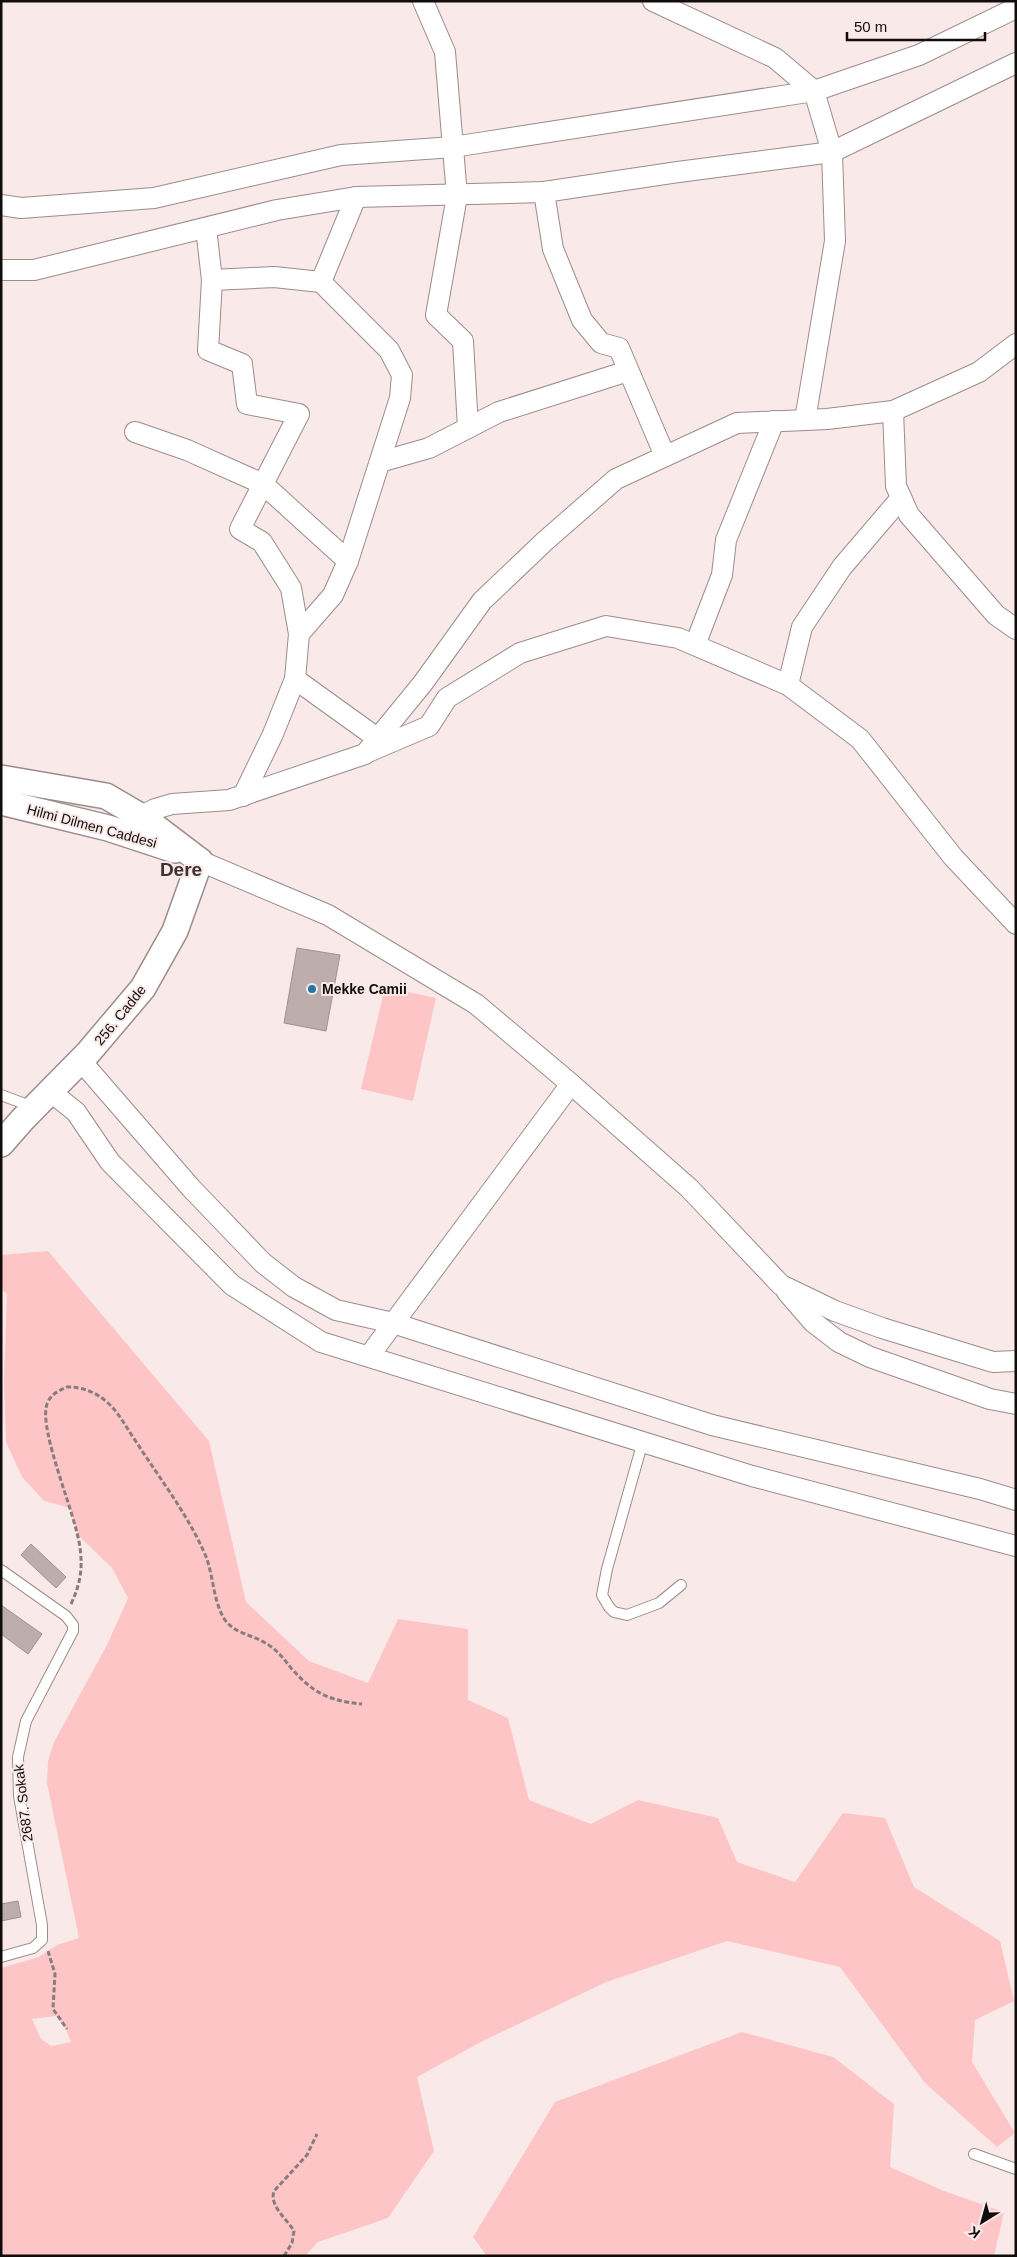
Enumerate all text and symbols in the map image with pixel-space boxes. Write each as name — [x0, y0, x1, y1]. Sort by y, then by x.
scale bar — [847, 10, 984, 42]
text: 50 m — [854, 18, 887, 35]
street label: Hilmi Dilmen Caddesi — [25, 801, 159, 851]
district label: Dere — [160, 859, 202, 880]
place label: Mekke Camii — [322, 981, 407, 997]
street label: 256. Cadde — [91, 982, 149, 1048]
marker: Mekke Camii — [306, 983, 318, 995]
street label: 2687. Sokak — [10, 1762, 36, 1843]
north arrow — [957, 2197, 1007, 2247]
text: K — [965, 2223, 983, 2242]

